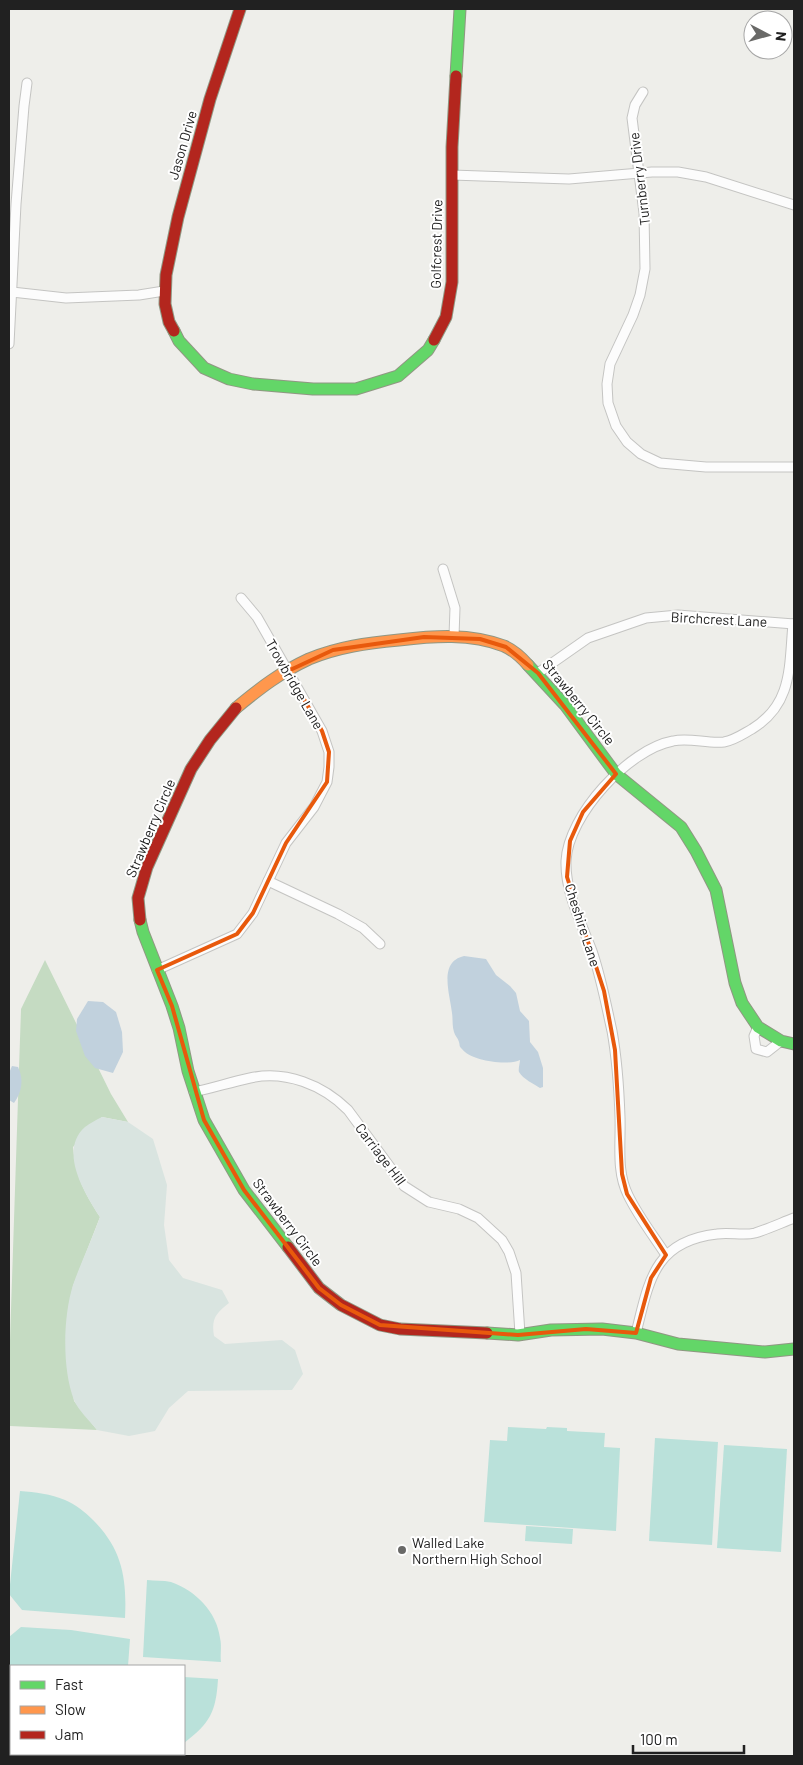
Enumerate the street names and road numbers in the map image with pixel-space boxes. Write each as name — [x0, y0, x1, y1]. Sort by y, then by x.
street label: Jason Drive — [164, 108, 200, 182]
street label: Turnberry Drive — [625, 132, 653, 226]
street label: Golfcrest Drive — [427, 199, 445, 289]
street label: Birchcrest Lane — [670, 608, 768, 630]
street label: Trowbridge Lane — [262, 636, 328, 732]
street label: Strawberry Circle — [539, 656, 619, 748]
street label: Strawberry Circle — [122, 776, 178, 880]
street label: Cheshire Lane — [562, 881, 604, 969]
street label: Carriage Hill — [352, 1120, 410, 1188]
street label: Strawberry Circle — [249, 1175, 327, 1269]

